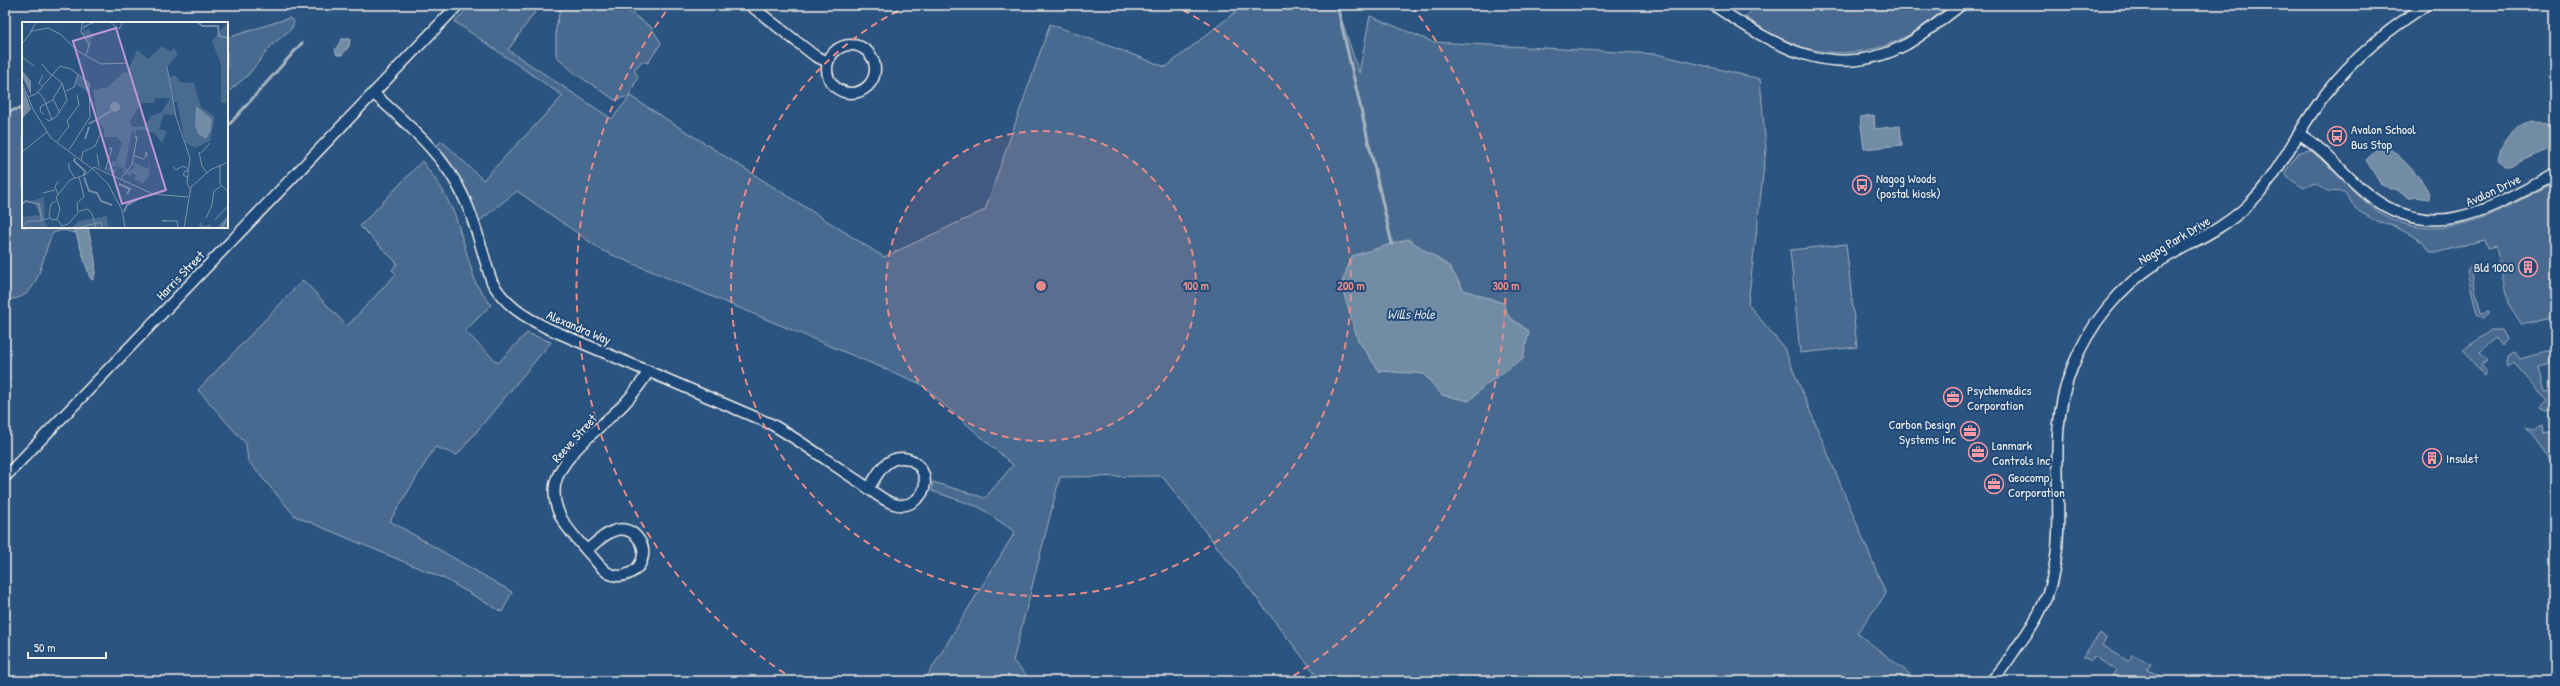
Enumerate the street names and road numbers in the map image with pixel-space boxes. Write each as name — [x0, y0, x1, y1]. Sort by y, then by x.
street label: Avalon Drive — [2463, 169, 2523, 211]
street label: Nagog Park Drive — [2135, 211, 2213, 269]
street label: Harris Street — [152, 246, 208, 304]
street label: Alexandra Way — [544, 305, 615, 349]
street label: Reeve Street — [547, 409, 601, 466]

